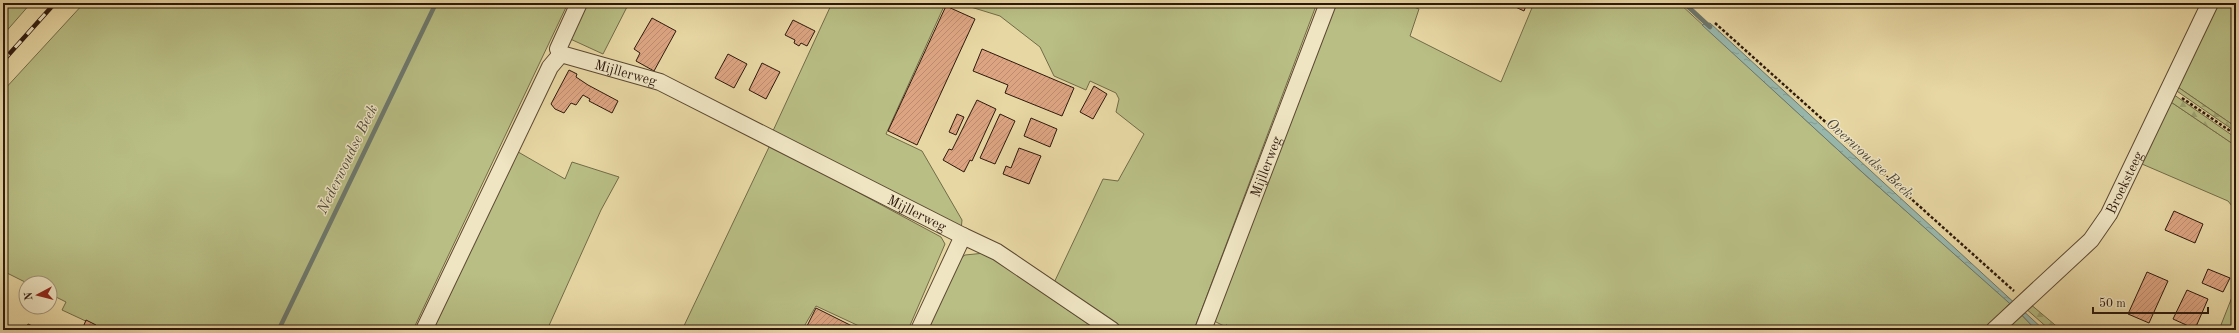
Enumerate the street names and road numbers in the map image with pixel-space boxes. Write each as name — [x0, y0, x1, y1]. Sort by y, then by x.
street label: Mijllerweg — [593, 58, 659, 89]
street label: Mijllerweg — [1248, 134, 1285, 199]
street label: Broeksteeg — [2104, 149, 2146, 216]
street label: Mijllerweg — [885, 193, 949, 235]

